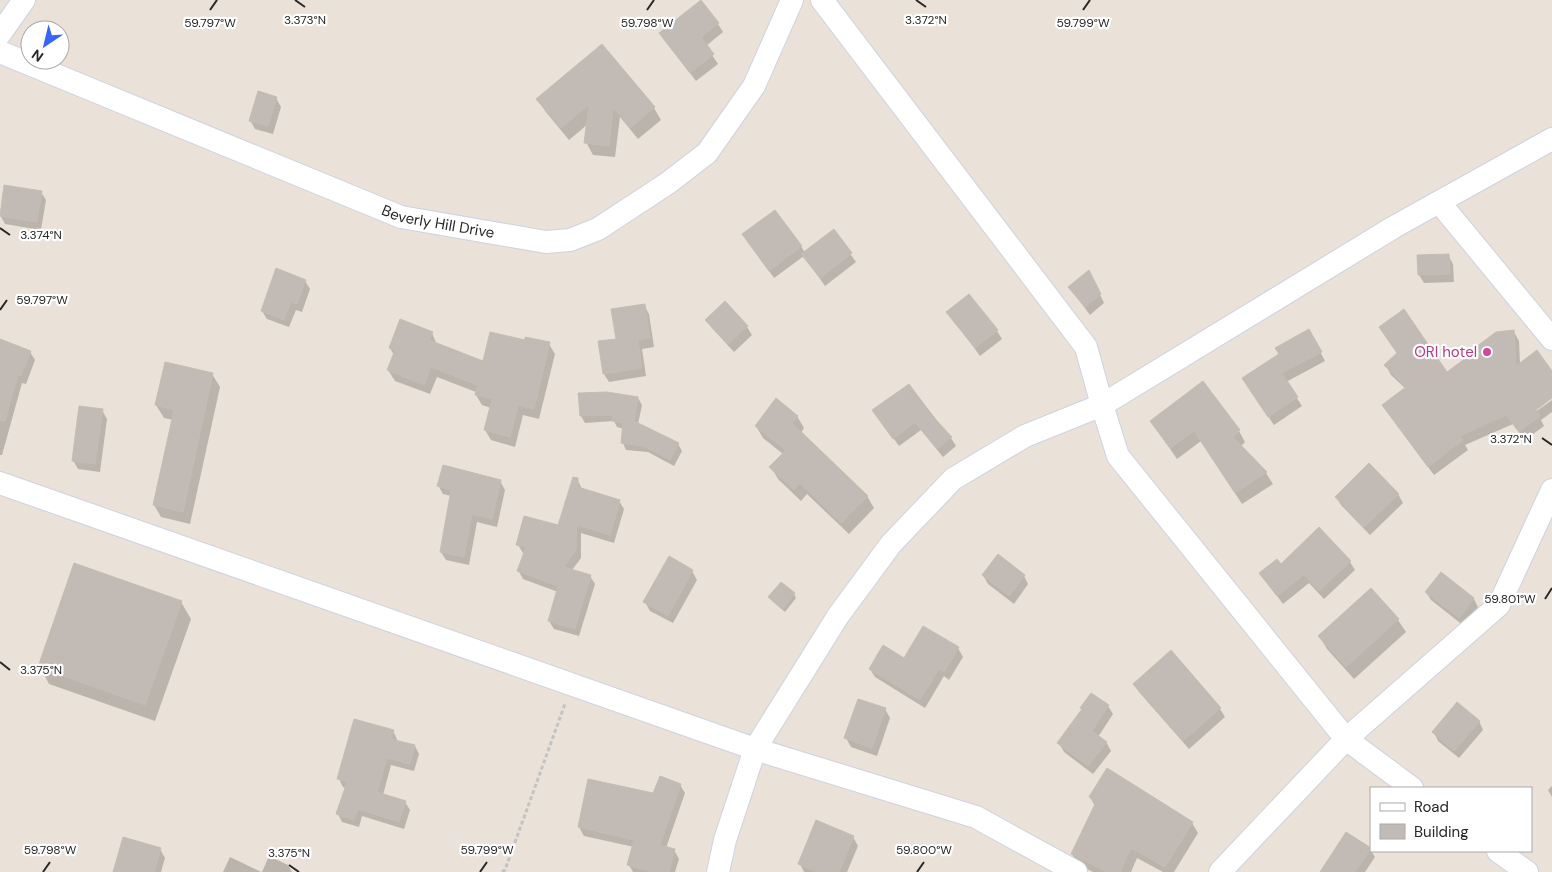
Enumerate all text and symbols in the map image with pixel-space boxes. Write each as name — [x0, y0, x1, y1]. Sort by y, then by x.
text: 3.373°N — [284, 12, 326, 28]
text: 3.372°N — [905, 12, 947, 28]
text: 59.797°W — [184, 15, 236, 31]
text: 59.798°W — [621, 15, 674, 31]
text: 59.799°W — [1056, 15, 1110, 31]
north arrow — [20, 20, 70, 70]
text: N — [28, 45, 47, 66]
street label: Beverly Hill Drive — [379, 200, 496, 243]
text: 3.374°N — [20, 227, 62, 243]
text: 59.797°W — [16, 292, 68, 308]
place label: ORI hotel — [1414, 342, 1477, 362]
marker: ORI hotel — [1481, 346, 1493, 358]
text: 3.372°N — [1490, 431, 1532, 447]
text: 59.801°W — [1484, 591, 1536, 607]
text: 3.375°N — [20, 662, 62, 678]
legend — [1370, 787, 1532, 852]
text: Road — [1414, 797, 1449, 817]
text: Building — [1414, 822, 1469, 842]
text: 59.798°W — [24, 842, 77, 858]
text: 59.799°W — [460, 842, 514, 858]
text: 59.800°W — [896, 842, 952, 858]
text: 3.375°N — [268, 845, 310, 861]

